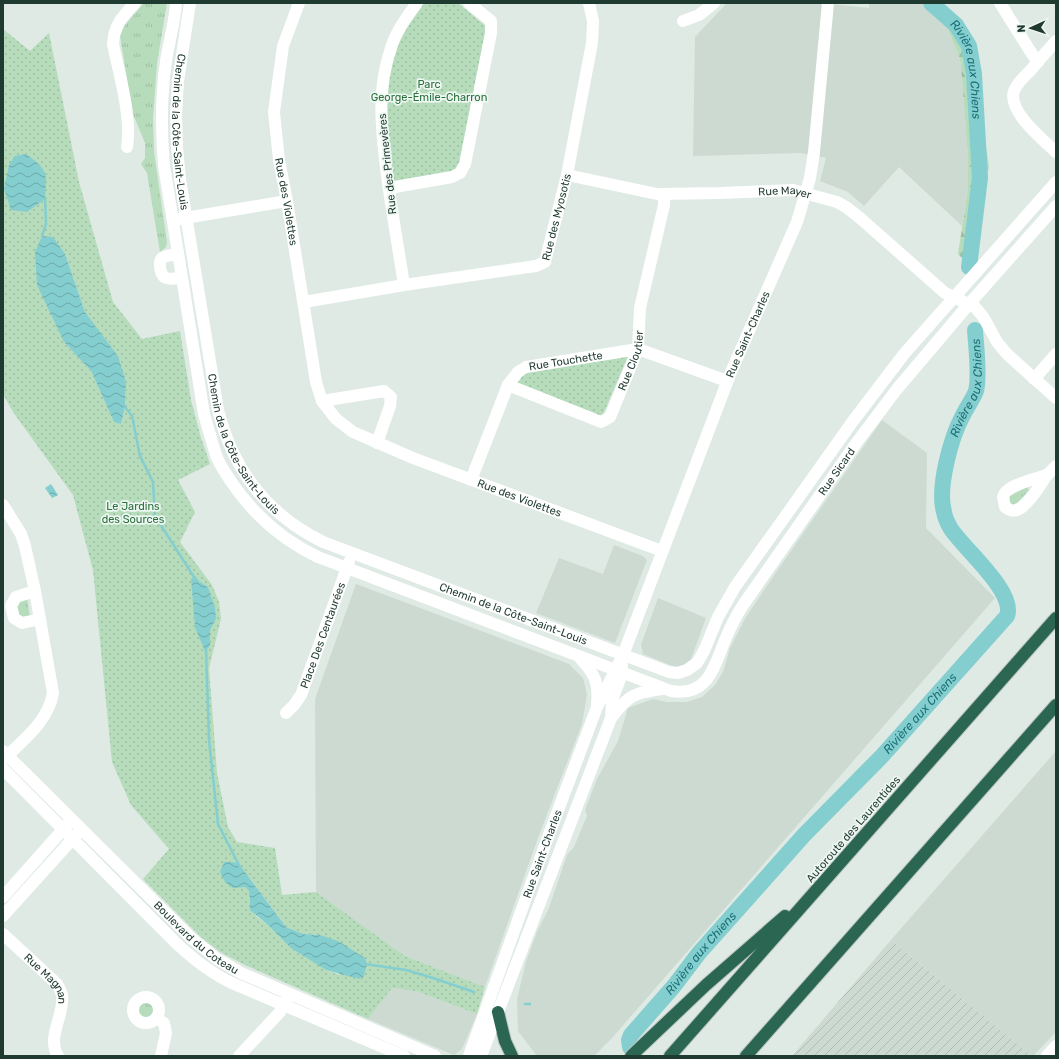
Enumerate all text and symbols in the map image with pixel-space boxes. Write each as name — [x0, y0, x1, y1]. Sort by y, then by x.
north arrow — [1011, 8, 1051, 48]
water label: Rivière aux Chiens — [948, 16, 984, 120]
text: N — [1015, 24, 1028, 33]
street label: Chemin de la Côte-Saint-Louis — [169, 53, 191, 212]
park label: Parc George-Émile-Charron — [371, 78, 487, 104]
street label: Rue des Primevères — [376, 113, 399, 215]
street label: Rue des Violettes — [272, 157, 300, 247]
street label: Rue des Myosotis — [540, 172, 574, 262]
street label: Rue Mayer — [758, 184, 813, 202]
street label: Rue Saint-Charles — [723, 289, 773, 380]
street label: Rue Cloutier — [616, 329, 646, 393]
water label: Rivière aux Chiens — [947, 338, 985, 439]
street label: Rue Touchette — [528, 349, 604, 373]
street label: Chemin de la Côte-Saint-Louis — [205, 373, 282, 518]
street label: Rue Sicard — [816, 446, 858, 498]
street label: Rue des Violettes — [475, 477, 564, 520]
park label: Le Jardins des Sources — [102, 500, 165, 526]
street label: Place Des Centaurées — [298, 580, 348, 690]
street label: Chemin de la Côte-Saint-Louis — [437, 580, 589, 648]
water label: Rivière aux Chiens — [880, 670, 960, 757]
street label: Autoroute des Laurentides — [804, 773, 903, 885]
street label: Rue Saint-Charles — [520, 808, 565, 900]
street label: Boulevard du Coteau — [151, 899, 241, 977]
water label: Rivière aux Chiens — [663, 909, 739, 998]
street label: Rue Magnan — [21, 951, 68, 1004]

